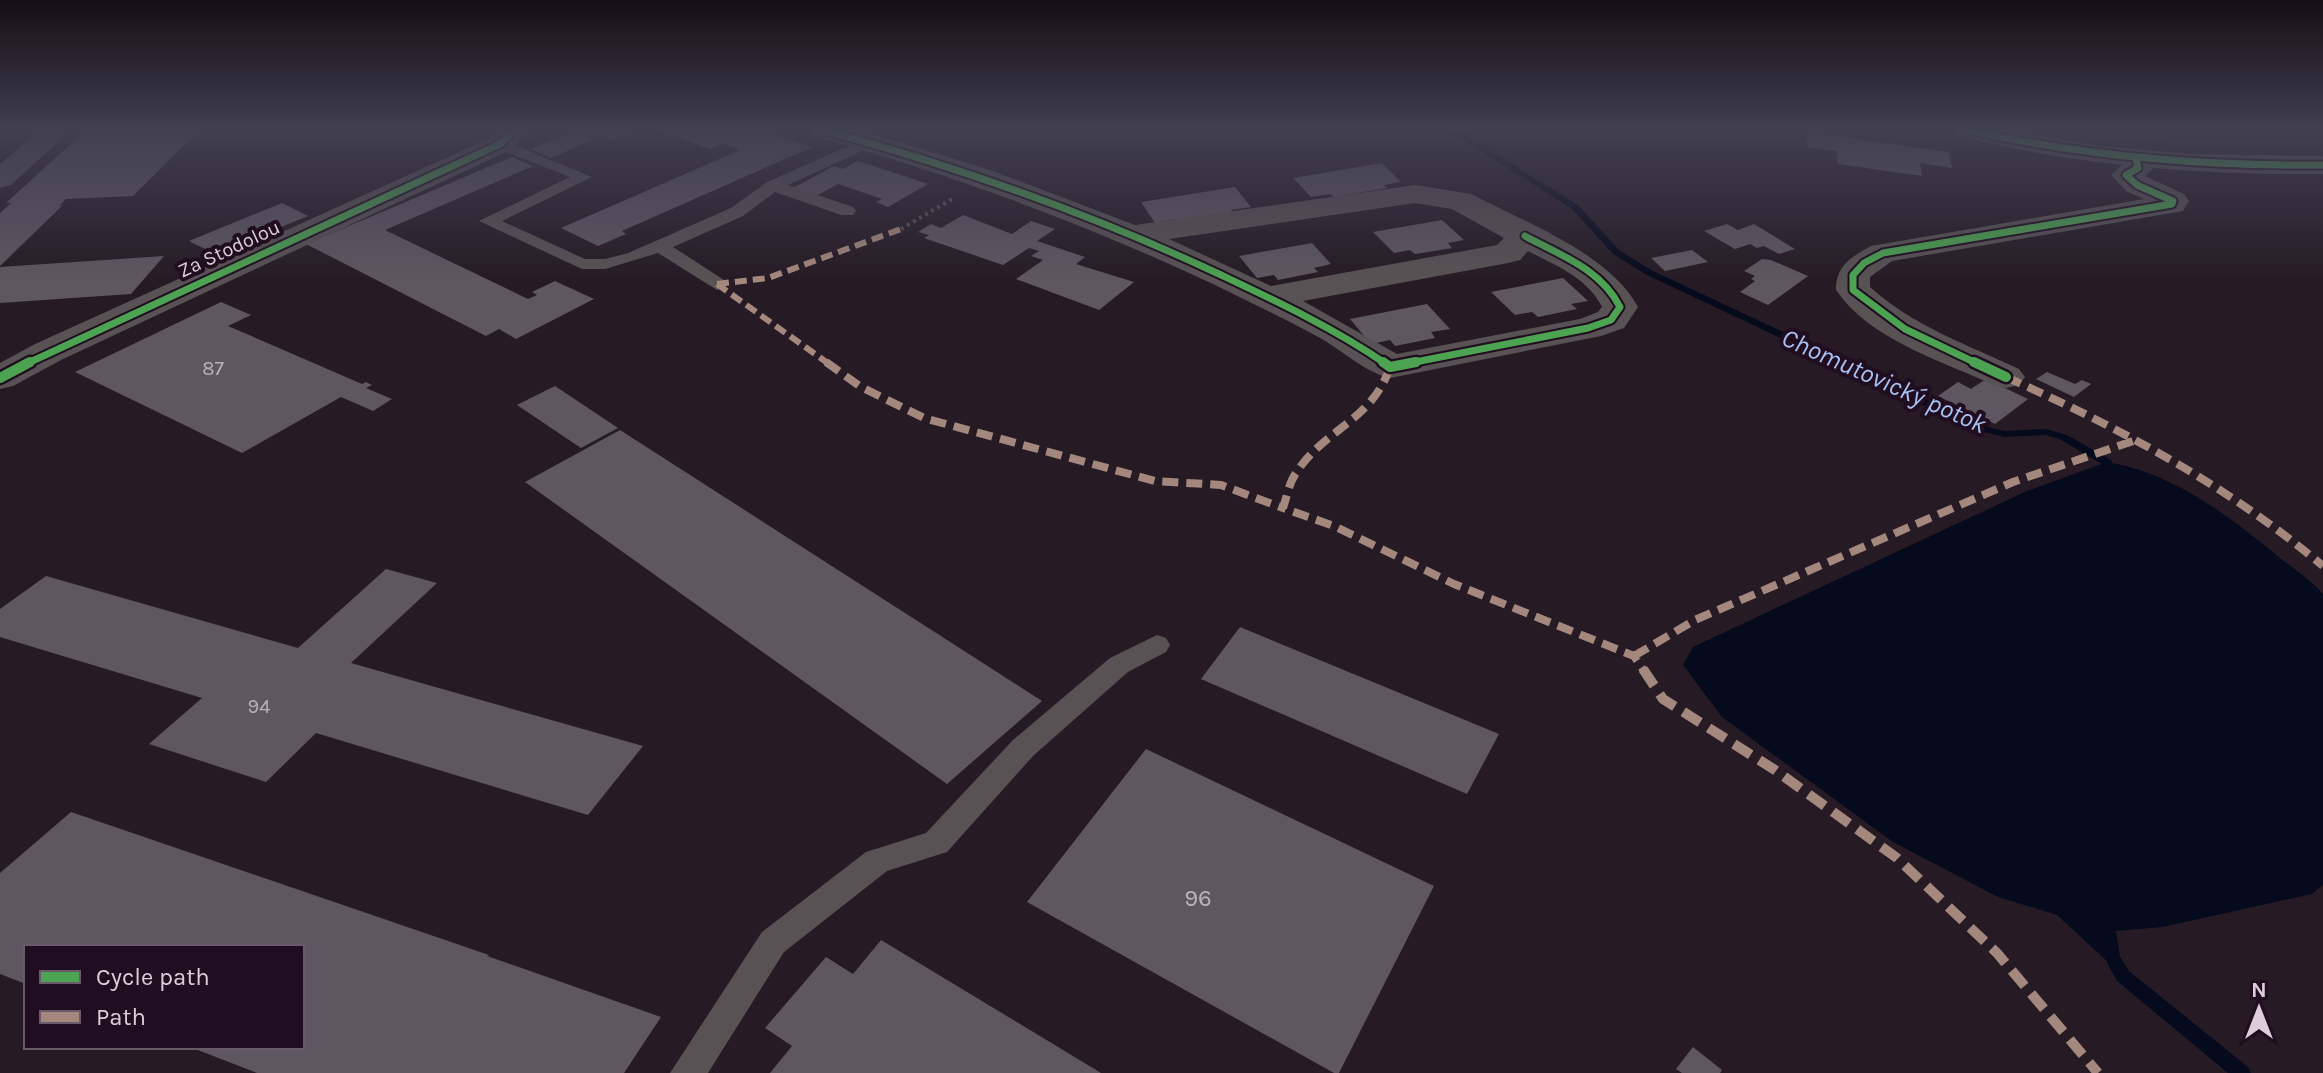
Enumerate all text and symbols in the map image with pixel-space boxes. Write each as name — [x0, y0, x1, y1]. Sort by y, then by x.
street label: Za Stodolou — [174, 215, 284, 283]
water label: Chomutovický potok — [1777, 322, 1992, 440]
house number: 87 — [202, 357, 224, 380]
house number: 94 — [248, 695, 270, 718]
house number: 96 — [1184, 884, 1212, 912]
legend — [24, 945, 304, 1049]
text: Cycle path — [96, 963, 210, 991]
north arrow — [2219, 969, 2299, 1049]
text: N — [2251, 977, 2267, 1003]
text: Path — [96, 1003, 146, 1031]

